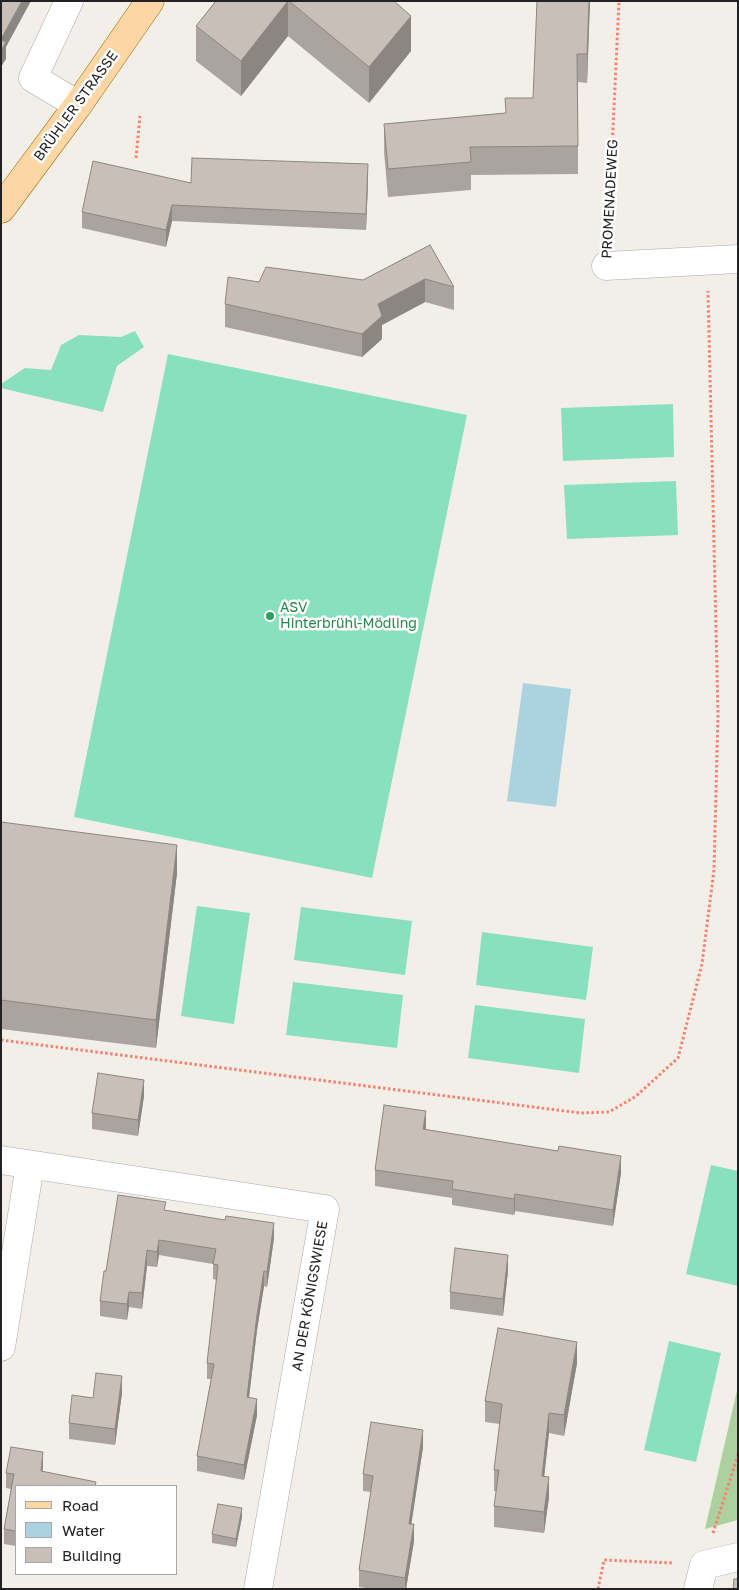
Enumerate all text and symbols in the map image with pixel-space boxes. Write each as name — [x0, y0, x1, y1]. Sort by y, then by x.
street label: BRÜHLER STRASSE — [30, 48, 122, 164]
street label: PROMENADEWEG — [598, 139, 622, 259]
place label: ASV Hinterbrühl-Mödling — [280, 600, 417, 632]
marker: ASV Hinterbrühl-Mödling — [264, 610, 276, 622]
street label: AN DER KÖNIGSWIESE — [289, 1220, 331, 1372]
legend — [15, 1485, 178, 1575]
text: Road — [62, 1496, 99, 1514]
text: Water — [62, 1521, 105, 1539]
text: Building — [62, 1546, 122, 1564]

